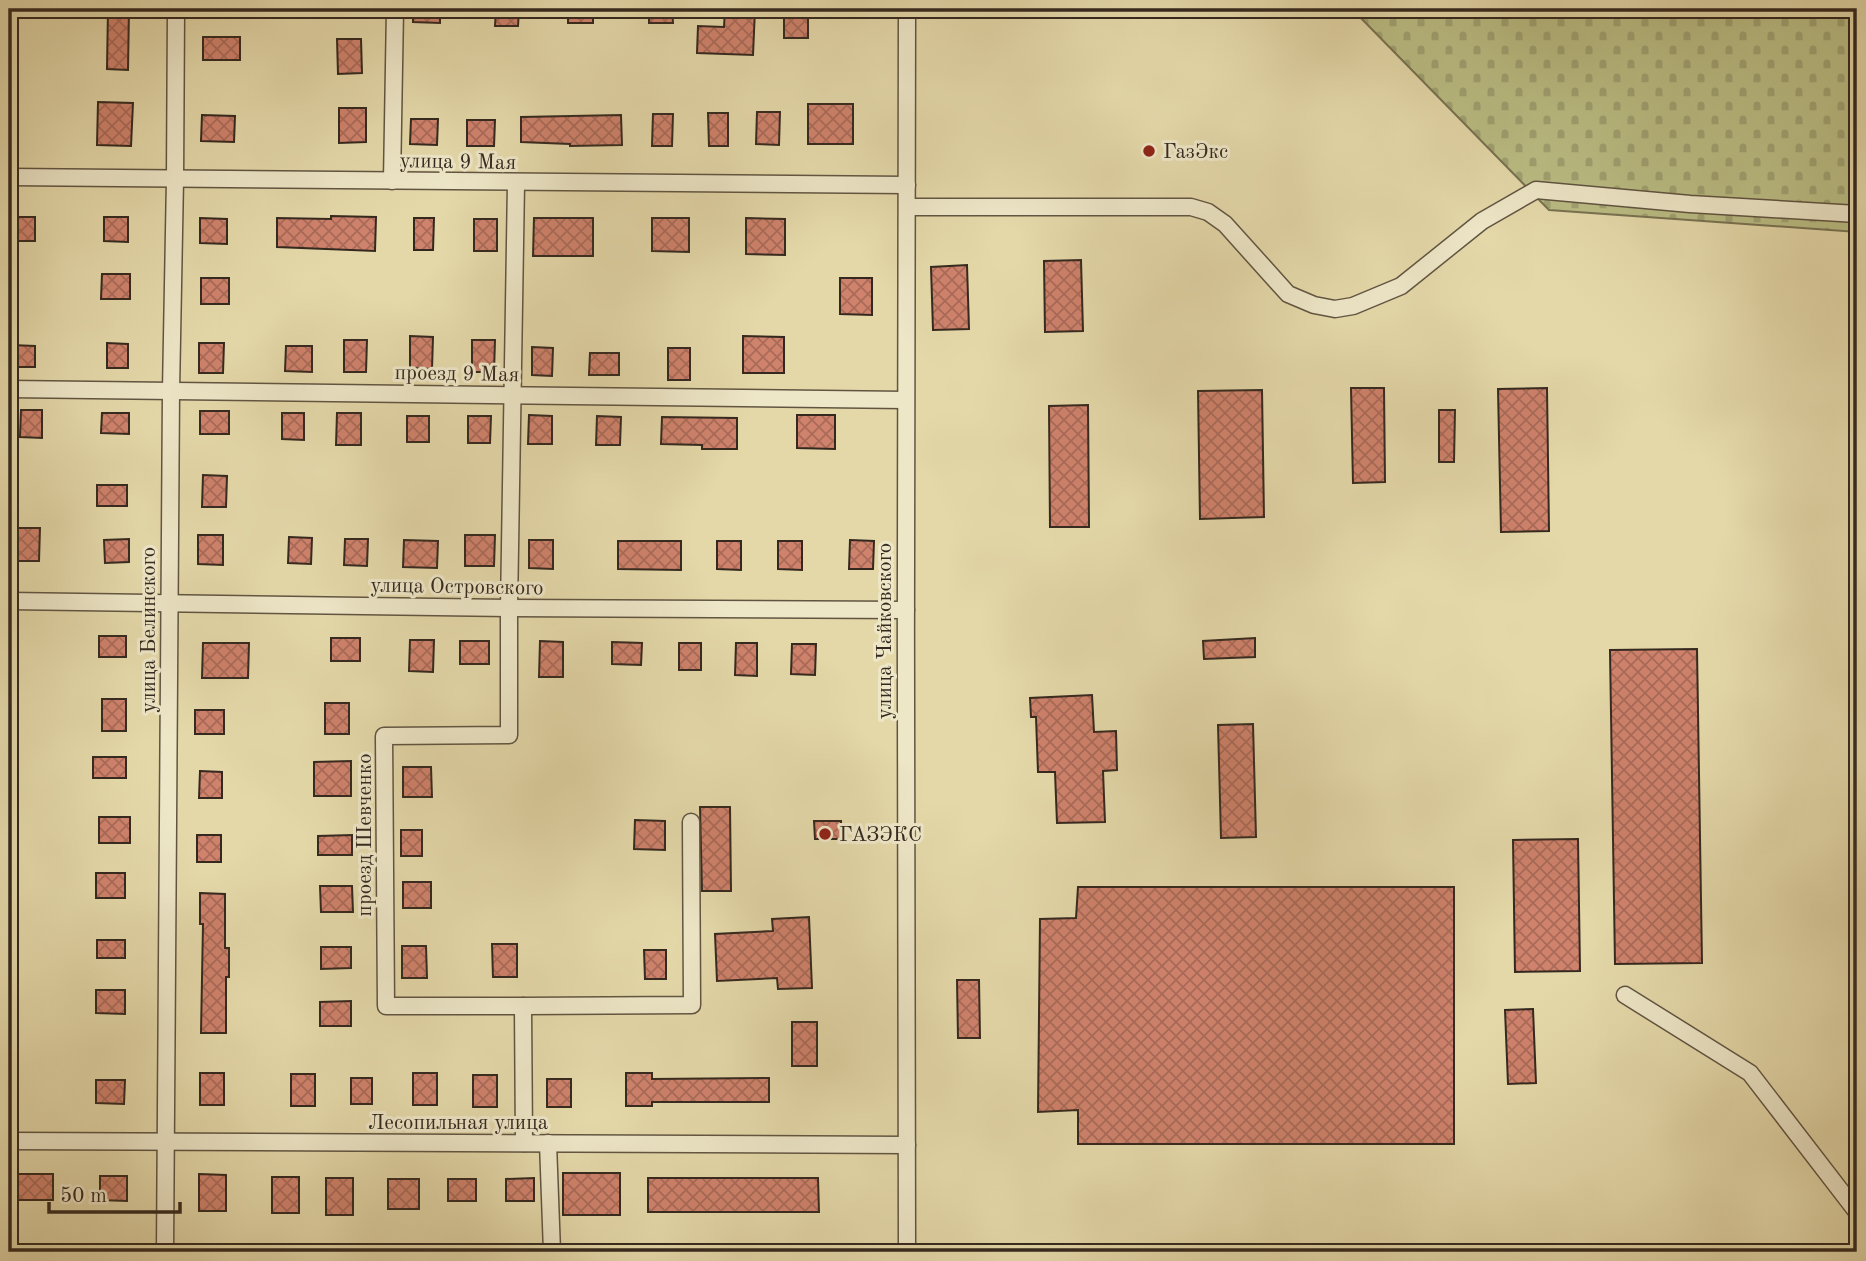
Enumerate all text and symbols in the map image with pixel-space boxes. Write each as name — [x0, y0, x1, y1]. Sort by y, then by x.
place label: ГазЭкс — [1163, 142, 1228, 163]
marker: ГазЭкс — [1141, 143, 1157, 159]
street label: улица 9 Мая — [400, 151, 516, 174]
street label: проезд 9 Мая — [394, 363, 520, 386]
street label: улица Чайковского — [875, 543, 896, 719]
street label: улица Белинского — [139, 547, 160, 713]
street label: улица Островского — [370, 575, 544, 600]
street label: проезд Шевченко — [355, 753, 376, 917]
place label: ГАЗЭКС — [839, 825, 922, 846]
marker: ГАЗЭКС — [817, 826, 833, 842]
street label: Лесопильная улица — [368, 1113, 548, 1134]
scale bar — [49, 1170, 180, 1214]
text: 50 m — [60, 1186, 107, 1207]

